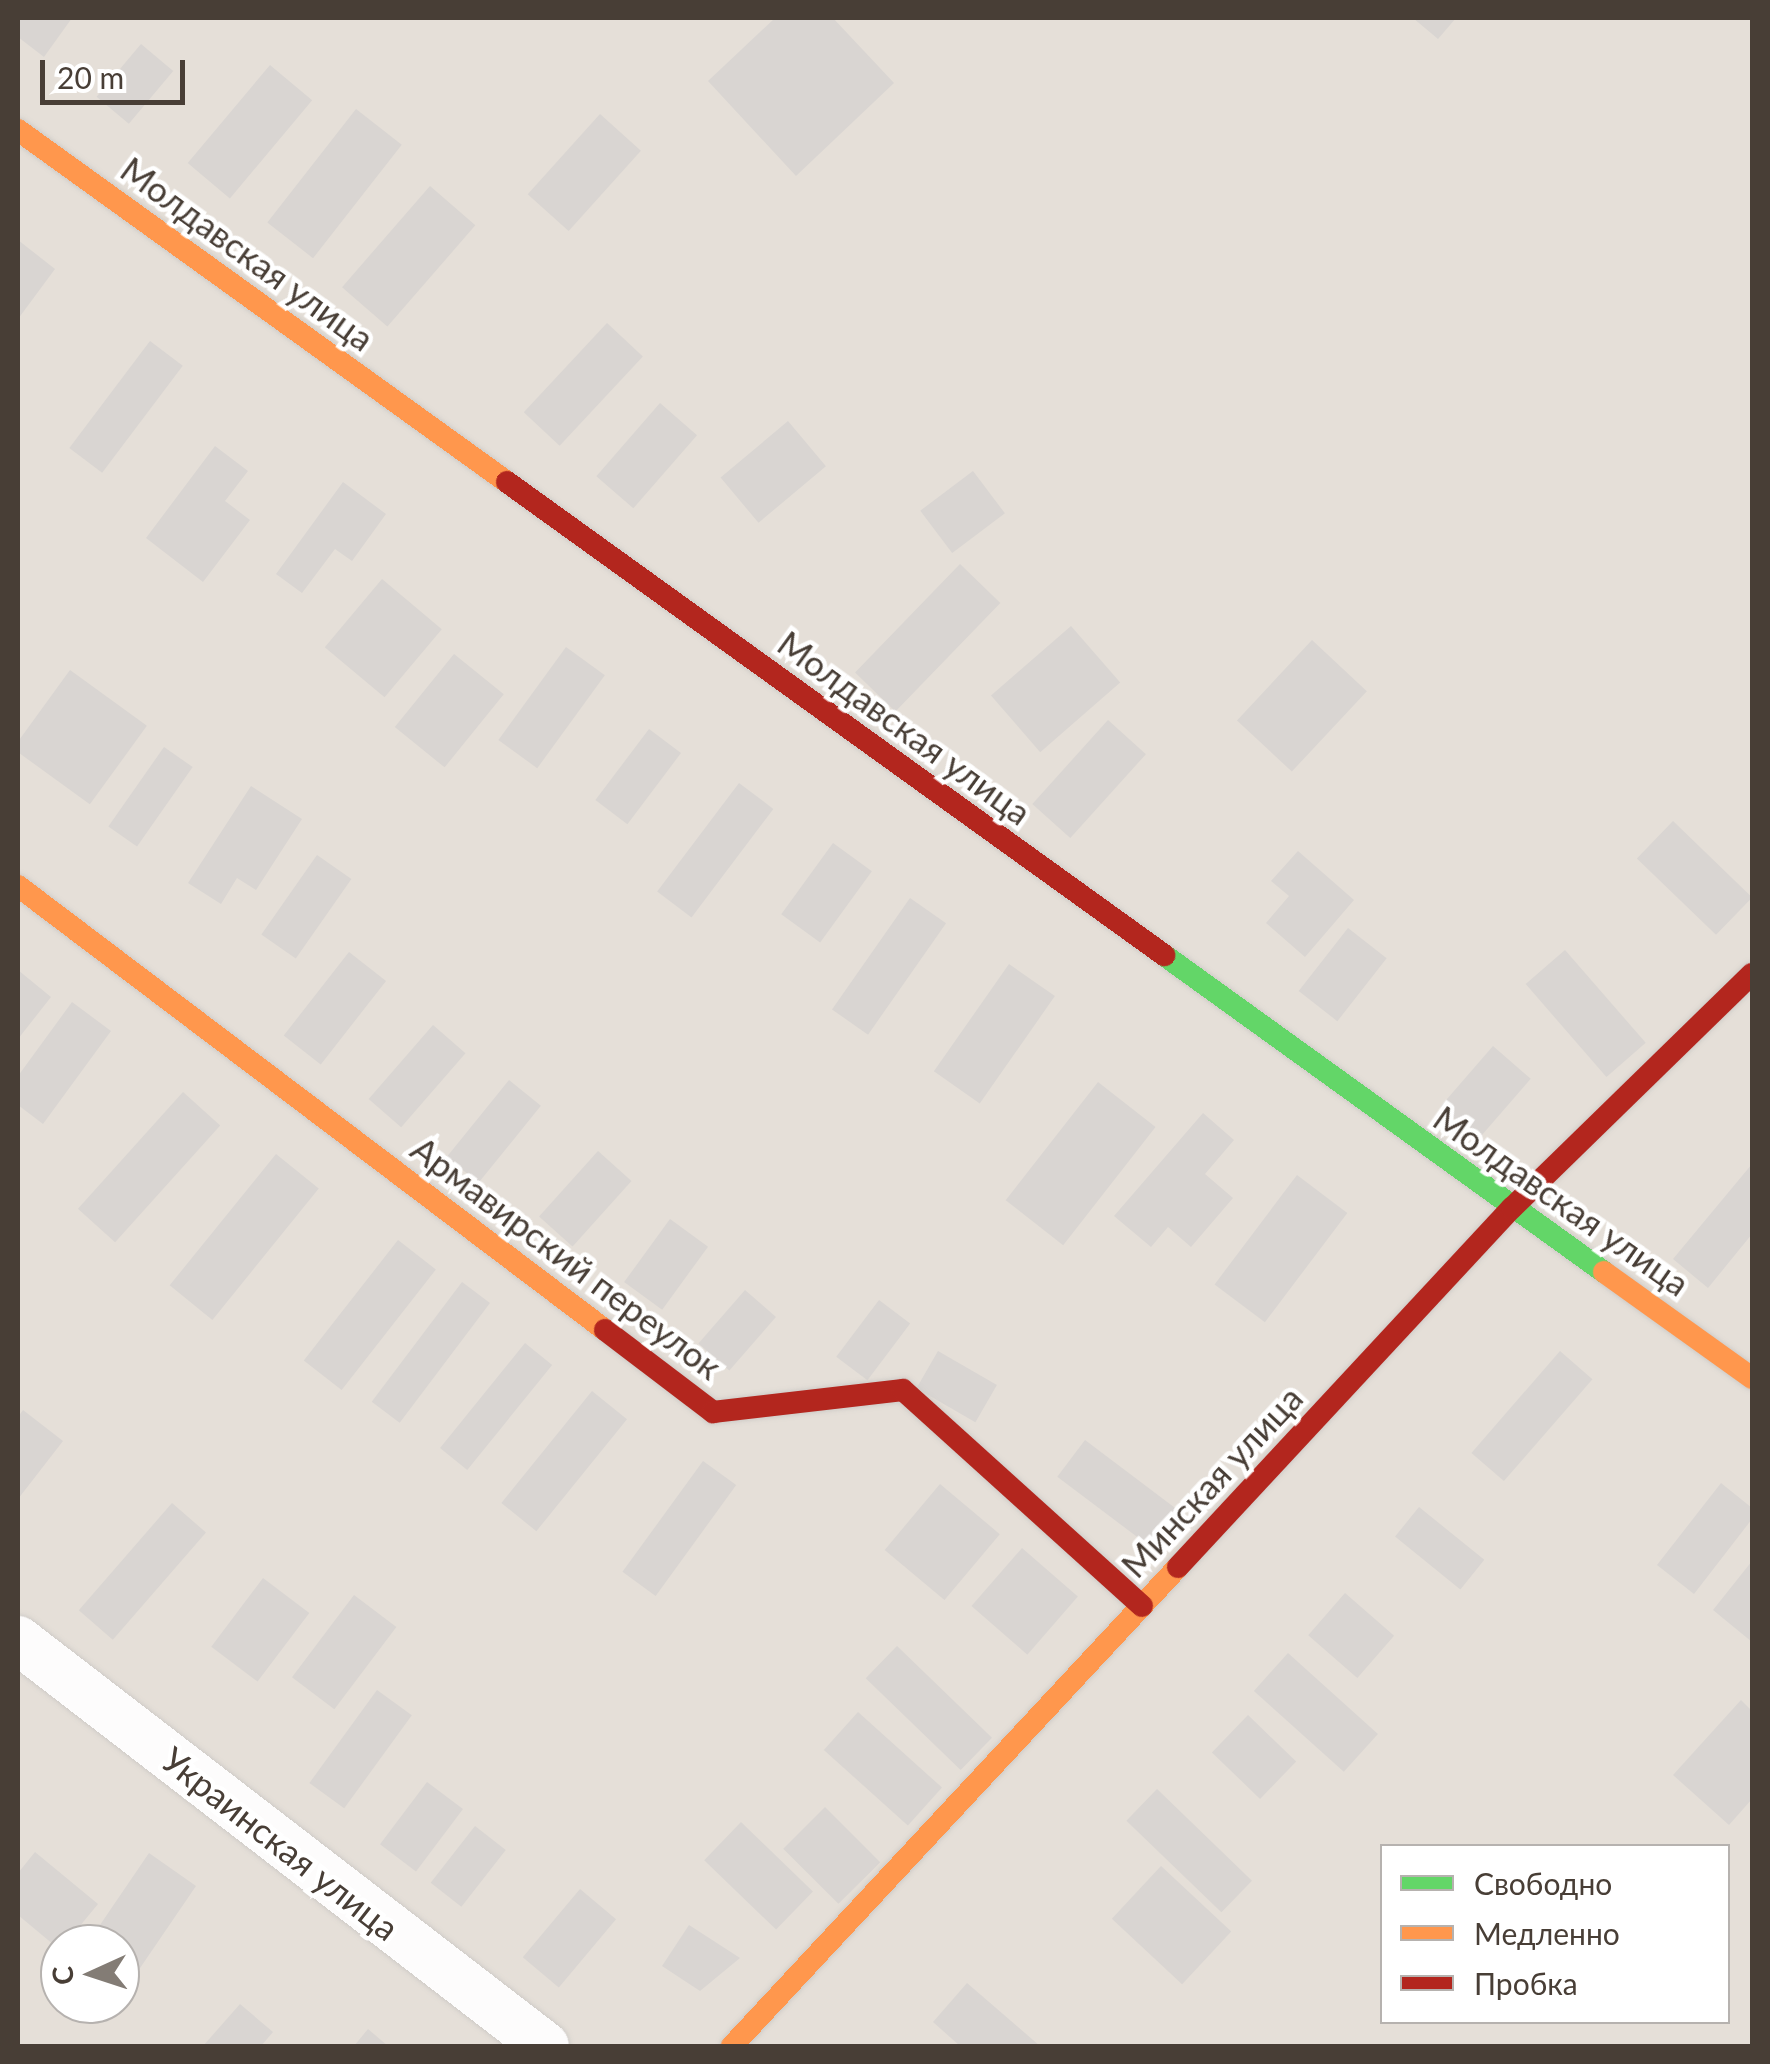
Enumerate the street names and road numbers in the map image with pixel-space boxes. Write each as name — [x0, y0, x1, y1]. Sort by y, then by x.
street label: Молдавская улица — [113, 147, 383, 359]
street label: Молдавская улица — [770, 621, 1040, 833]
street label: Молдавская улица — [1426, 1096, 1698, 1304]
street label: Армавирский переулок — [404, 1127, 730, 1387]
street label: Минская улица — [1112, 1377, 1310, 1585]
street label: Украинская улица — [154, 1738, 408, 1948]

